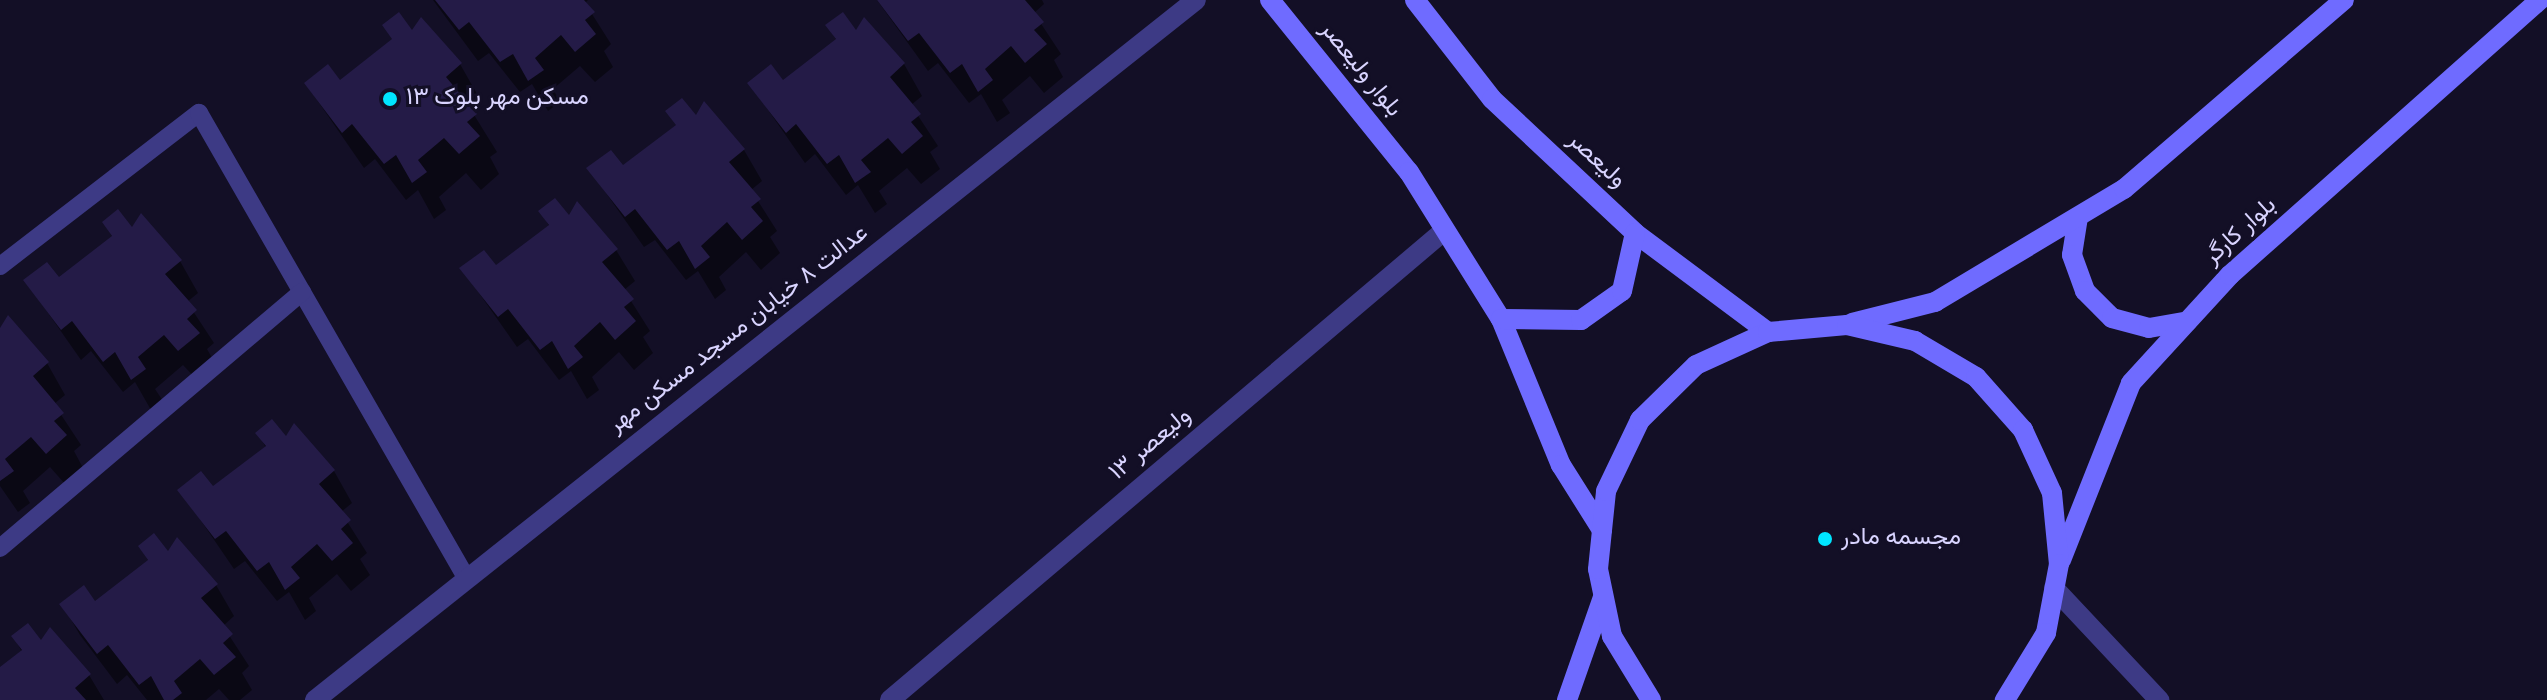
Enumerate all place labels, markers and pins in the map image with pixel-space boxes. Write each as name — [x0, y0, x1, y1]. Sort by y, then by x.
place label: مسکن مهر بلوک ۱۳ — [406, 85, 589, 113]
marker: مسکن مهر بلوک ۱۳ — [381, 90, 399, 108]
place label: مجسمه مادر — [1841, 525, 1961, 553]
marker: مجسمه مادر — [1816, 530, 1834, 548]

